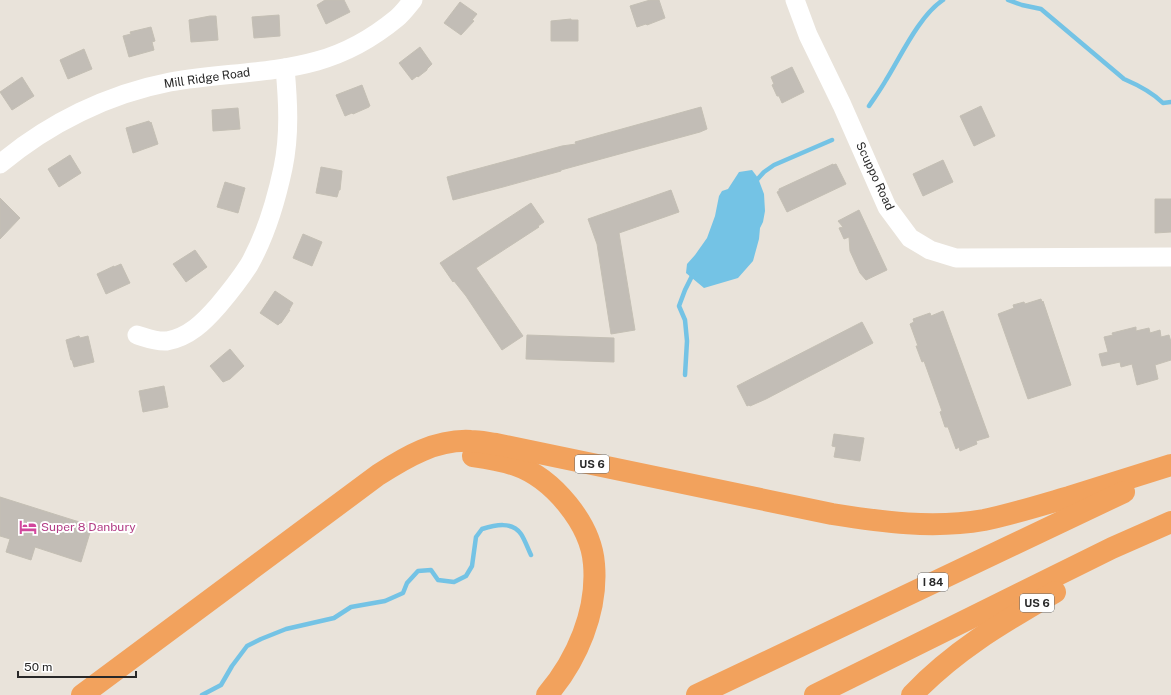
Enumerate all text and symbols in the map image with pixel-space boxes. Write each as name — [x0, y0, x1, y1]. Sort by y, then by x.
street label: Mill Ridge Road — [163, 65, 251, 91]
street label: Scuppo Road — [853, 140, 897, 212]
road number: US 6 — [575, 455, 609, 473]
hotel icon: Super 8 Danbury — [18, 517, 38, 537]
place label: Super 8 Danbury — [41, 520, 136, 534]
road number: I 84 — [918, 573, 948, 591]
road number: US 6 — [1020, 594, 1054, 612]
scale bar — [18, 653, 136, 679]
text: 50 m — [24, 660, 52, 674]

